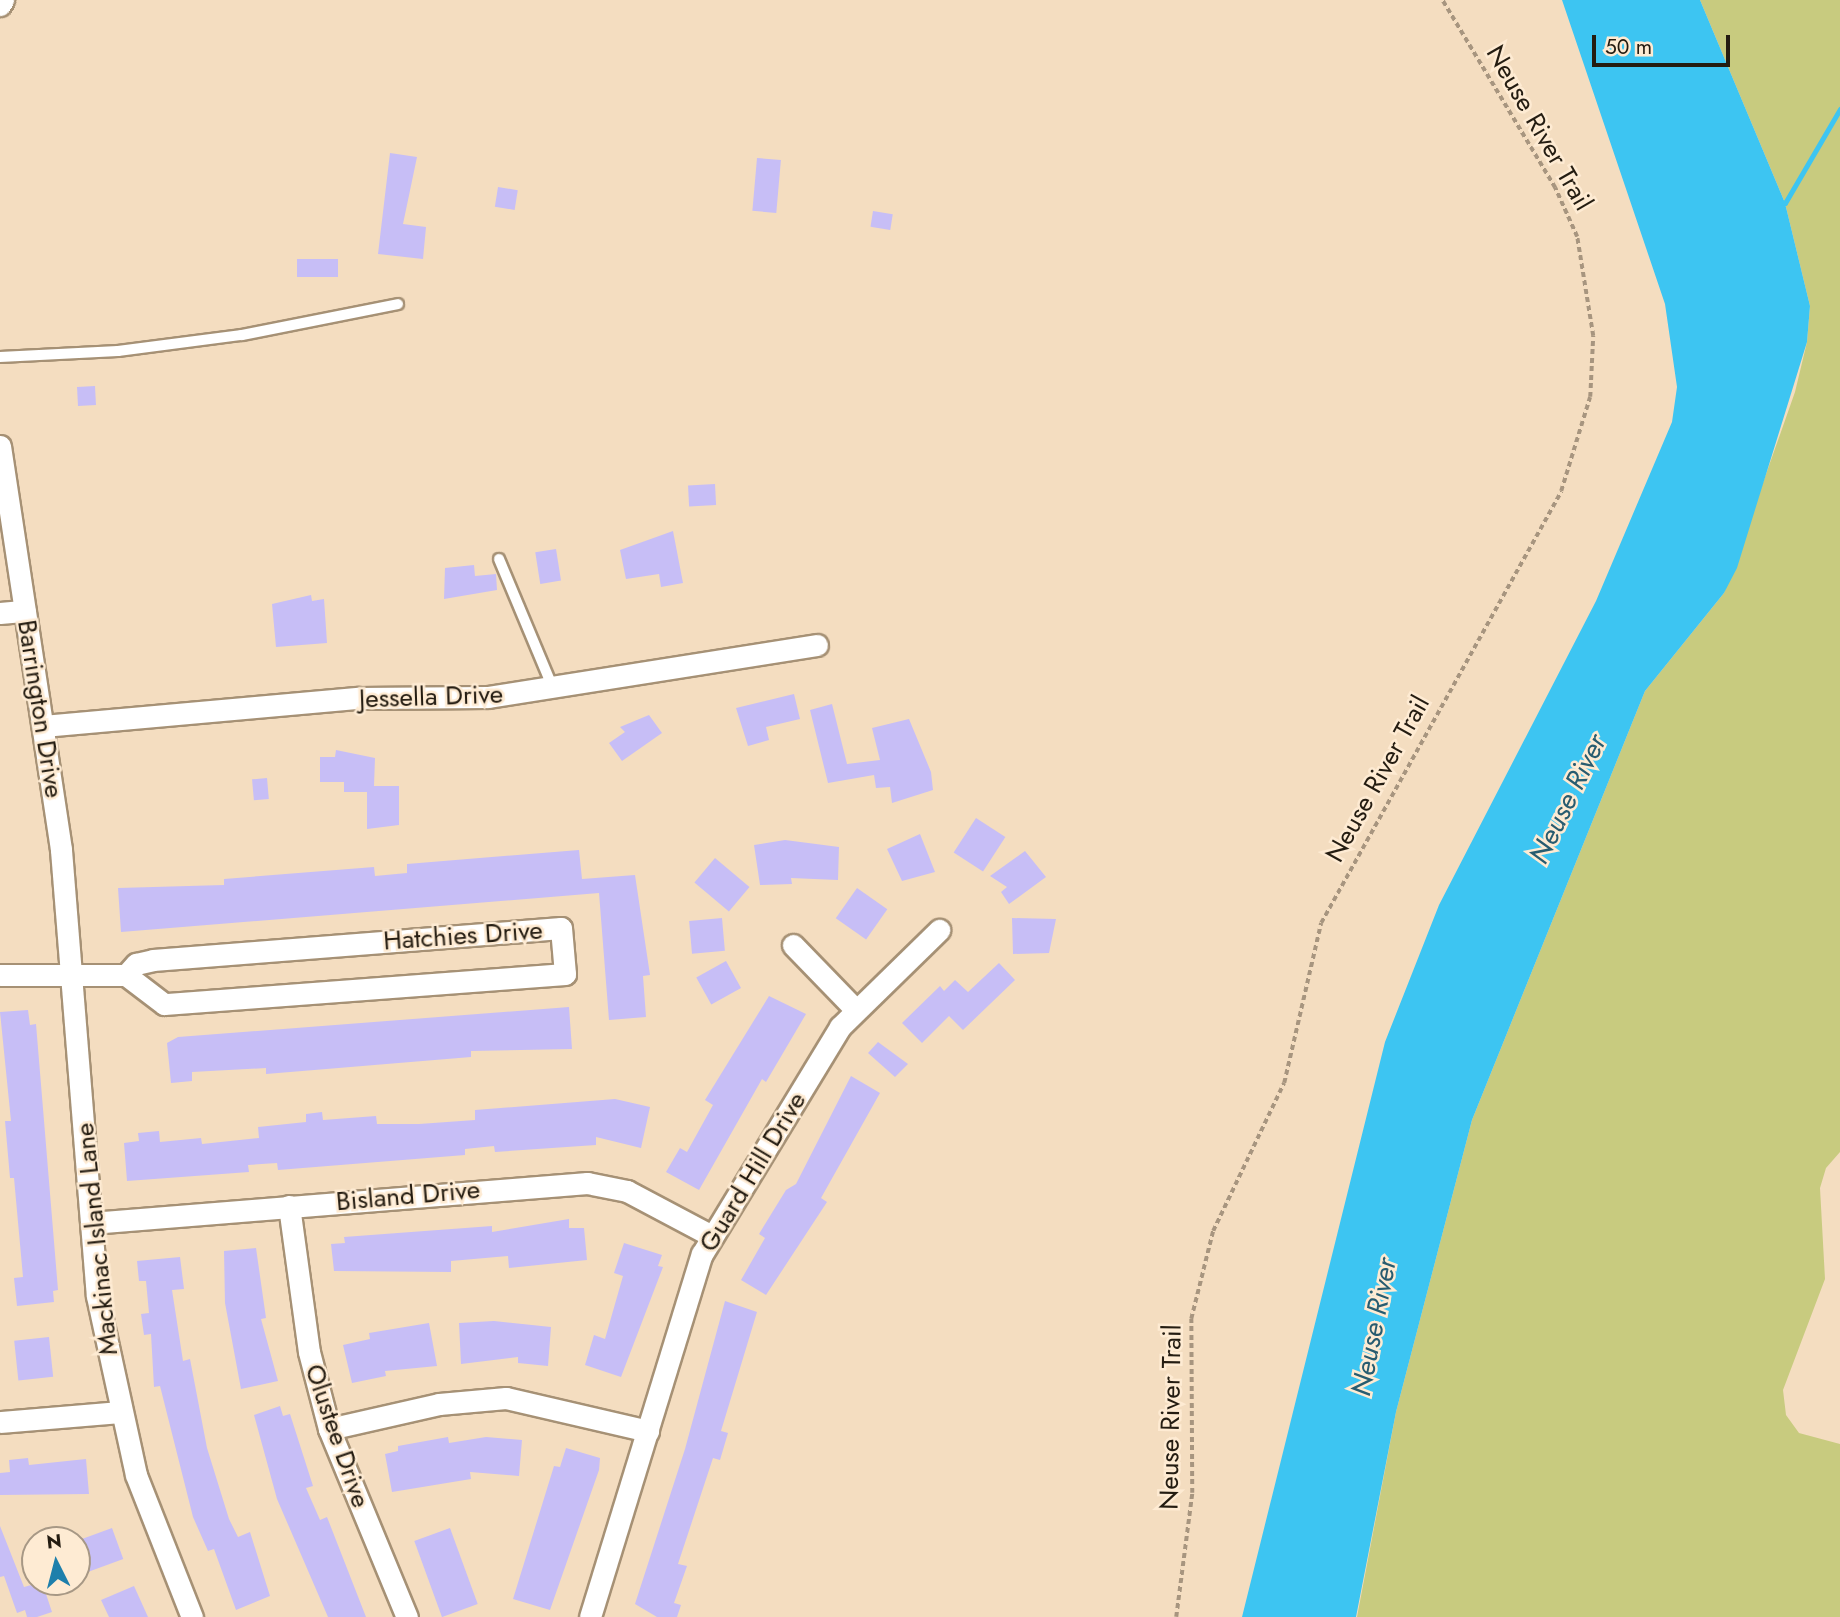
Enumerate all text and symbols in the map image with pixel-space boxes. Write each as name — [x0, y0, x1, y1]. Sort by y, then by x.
scale bar — [1595, 21, 1733, 65]
text: 50 m — [1605, 32, 1652, 62]
street label: Neuse River Trail — [1479, 40, 1599, 216]
street label: Barrington Drive — [11, 618, 69, 800]
street label: Jessella Drive — [358, 679, 504, 715]
street label: Neuse River Trail — [1319, 690, 1437, 868]
water label: Neuse River — [1522, 729, 1614, 869]
street label: Hatchies Drive — [382, 915, 544, 957]
street label: Guard Hill Drive — [693, 1086, 813, 1258]
street label: Mackinac Island Lane — [69, 1121, 125, 1357]
street label: Bisland Drive — [335, 1174, 481, 1218]
water label: Neuse River — [1344, 1255, 1404, 1399]
street label: Neuse River Trail — [1154, 1324, 1188, 1510]
street label: Olustee Drive — [298, 1360, 376, 1512]
north arrow — [21, 1526, 91, 1596]
text: N — [45, 1527, 63, 1556]

